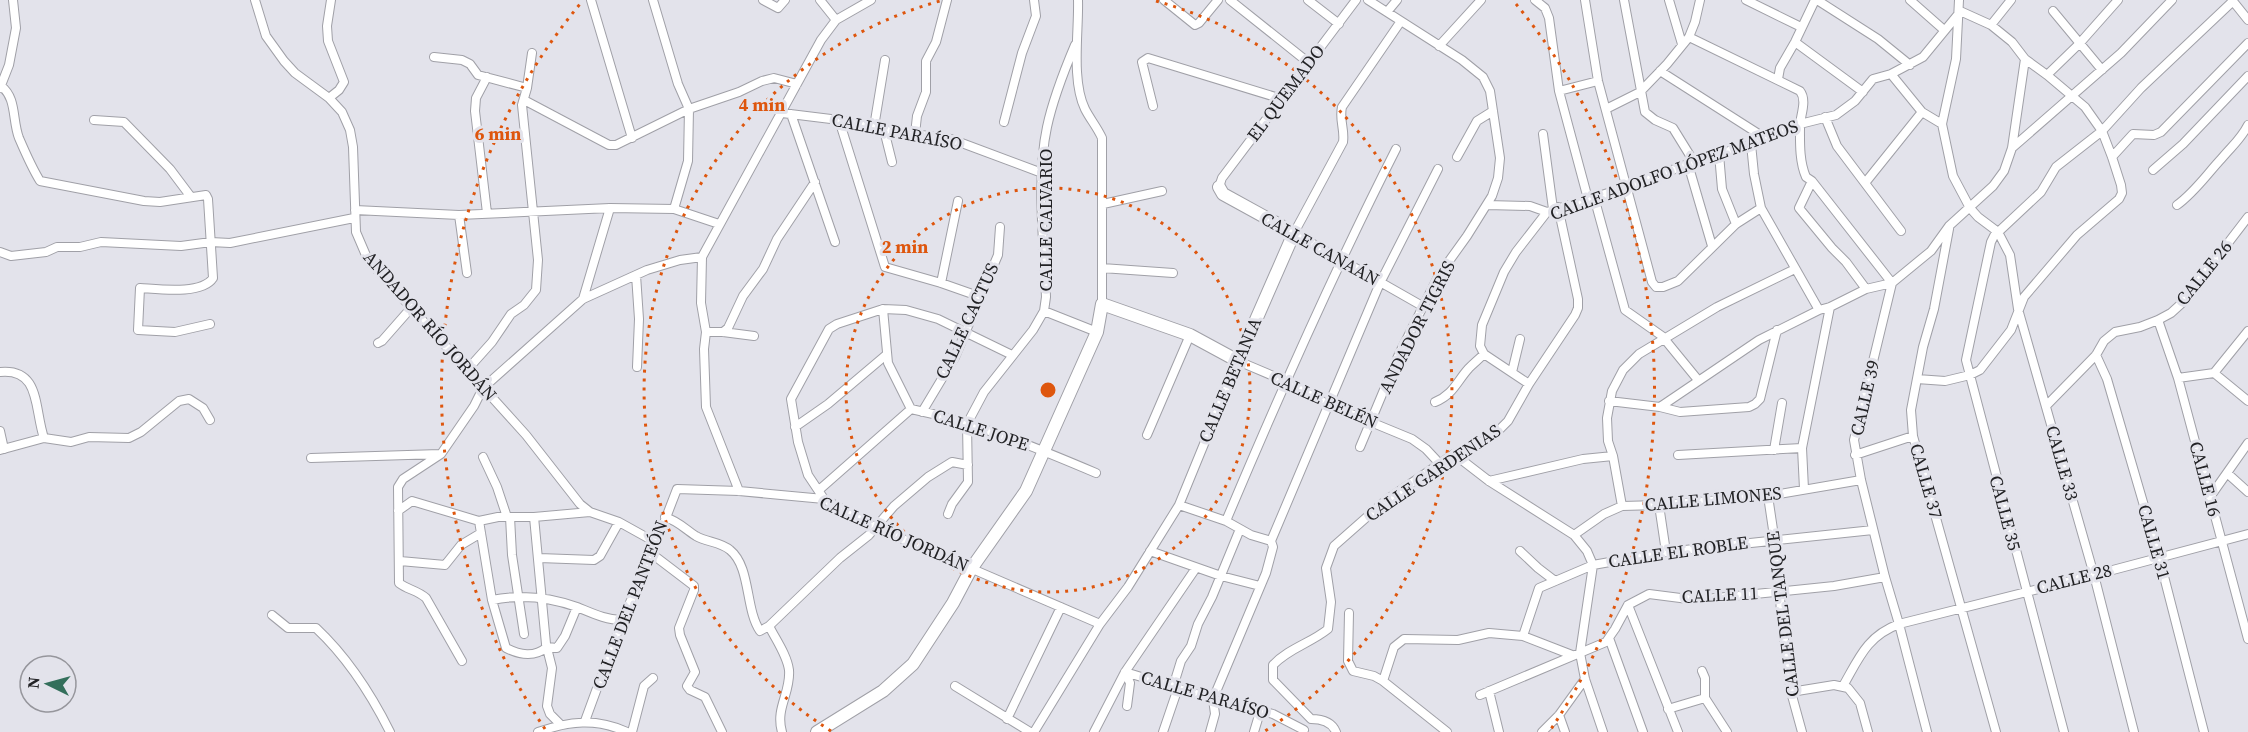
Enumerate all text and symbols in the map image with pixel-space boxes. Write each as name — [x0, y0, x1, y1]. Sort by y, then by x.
street label: EL QUEMADO — [1241, 39, 1330, 146]
text: 4 min — [739, 92, 785, 117]
street label: CALLE PARAÍSO — [830, 107, 965, 156]
street label: CALLE ADOLFO LÓPEZ MATEOS — [1546, 113, 1801, 226]
text: 6 min — [475, 121, 521, 146]
street label: CALLE CALVARIO — [1033, 148, 1058, 292]
street label: CALLE CANAÁN — [1257, 206, 1384, 291]
text: 2 min — [882, 234, 928, 259]
street label: CALLE 26 — [2170, 235, 2238, 310]
street label: ANDADOR RÍO JORDÁN — [358, 245, 503, 406]
street label: ANDADOR TIGRIS — [1372, 256, 1461, 397]
street label: CALLE CACTUS — [929, 259, 1004, 383]
street label: CALLE BETANIA — [1192, 313, 1267, 446]
street label: CALLE 39 — [1844, 358, 1885, 438]
street label: CALLE BELÉN — [1267, 365, 1382, 434]
centre of rings — [1038, 380, 1058, 400]
street label: CALLE JOPE — [930, 402, 1032, 457]
street label: CALLE GARDENIAS — [1360, 418, 1505, 527]
street label: CALLE 33 — [2040, 422, 2085, 503]
street label: CALLE 16 — [2183, 438, 2228, 519]
street label: CALLE 37 — [1904, 440, 1949, 521]
street label: CALLE 35 — [1983, 472, 2028, 553]
street label: CALLE LIMONES — [1643, 480, 1782, 517]
street label: CALLE RÍO JORDÁN — [816, 489, 973, 578]
street label: CALLE 31 — [2132, 501, 2177, 582]
street label: CALLE DEL PANTEÓN — [586, 517, 673, 693]
street label: CALLE EL ROBLE — [1607, 529, 1749, 574]
street label: CALLE DEL TANQUE — [1760, 530, 1805, 698]
street label: CALLE 28 — [2034, 557, 2114, 600]
street label: CALLE 11 — [1681, 580, 1759, 609]
north arrow — [18, 654, 78, 714]
street label: CALLE PARAÍSO — [1138, 664, 1272, 725]
text: N — [22, 676, 45, 689]

